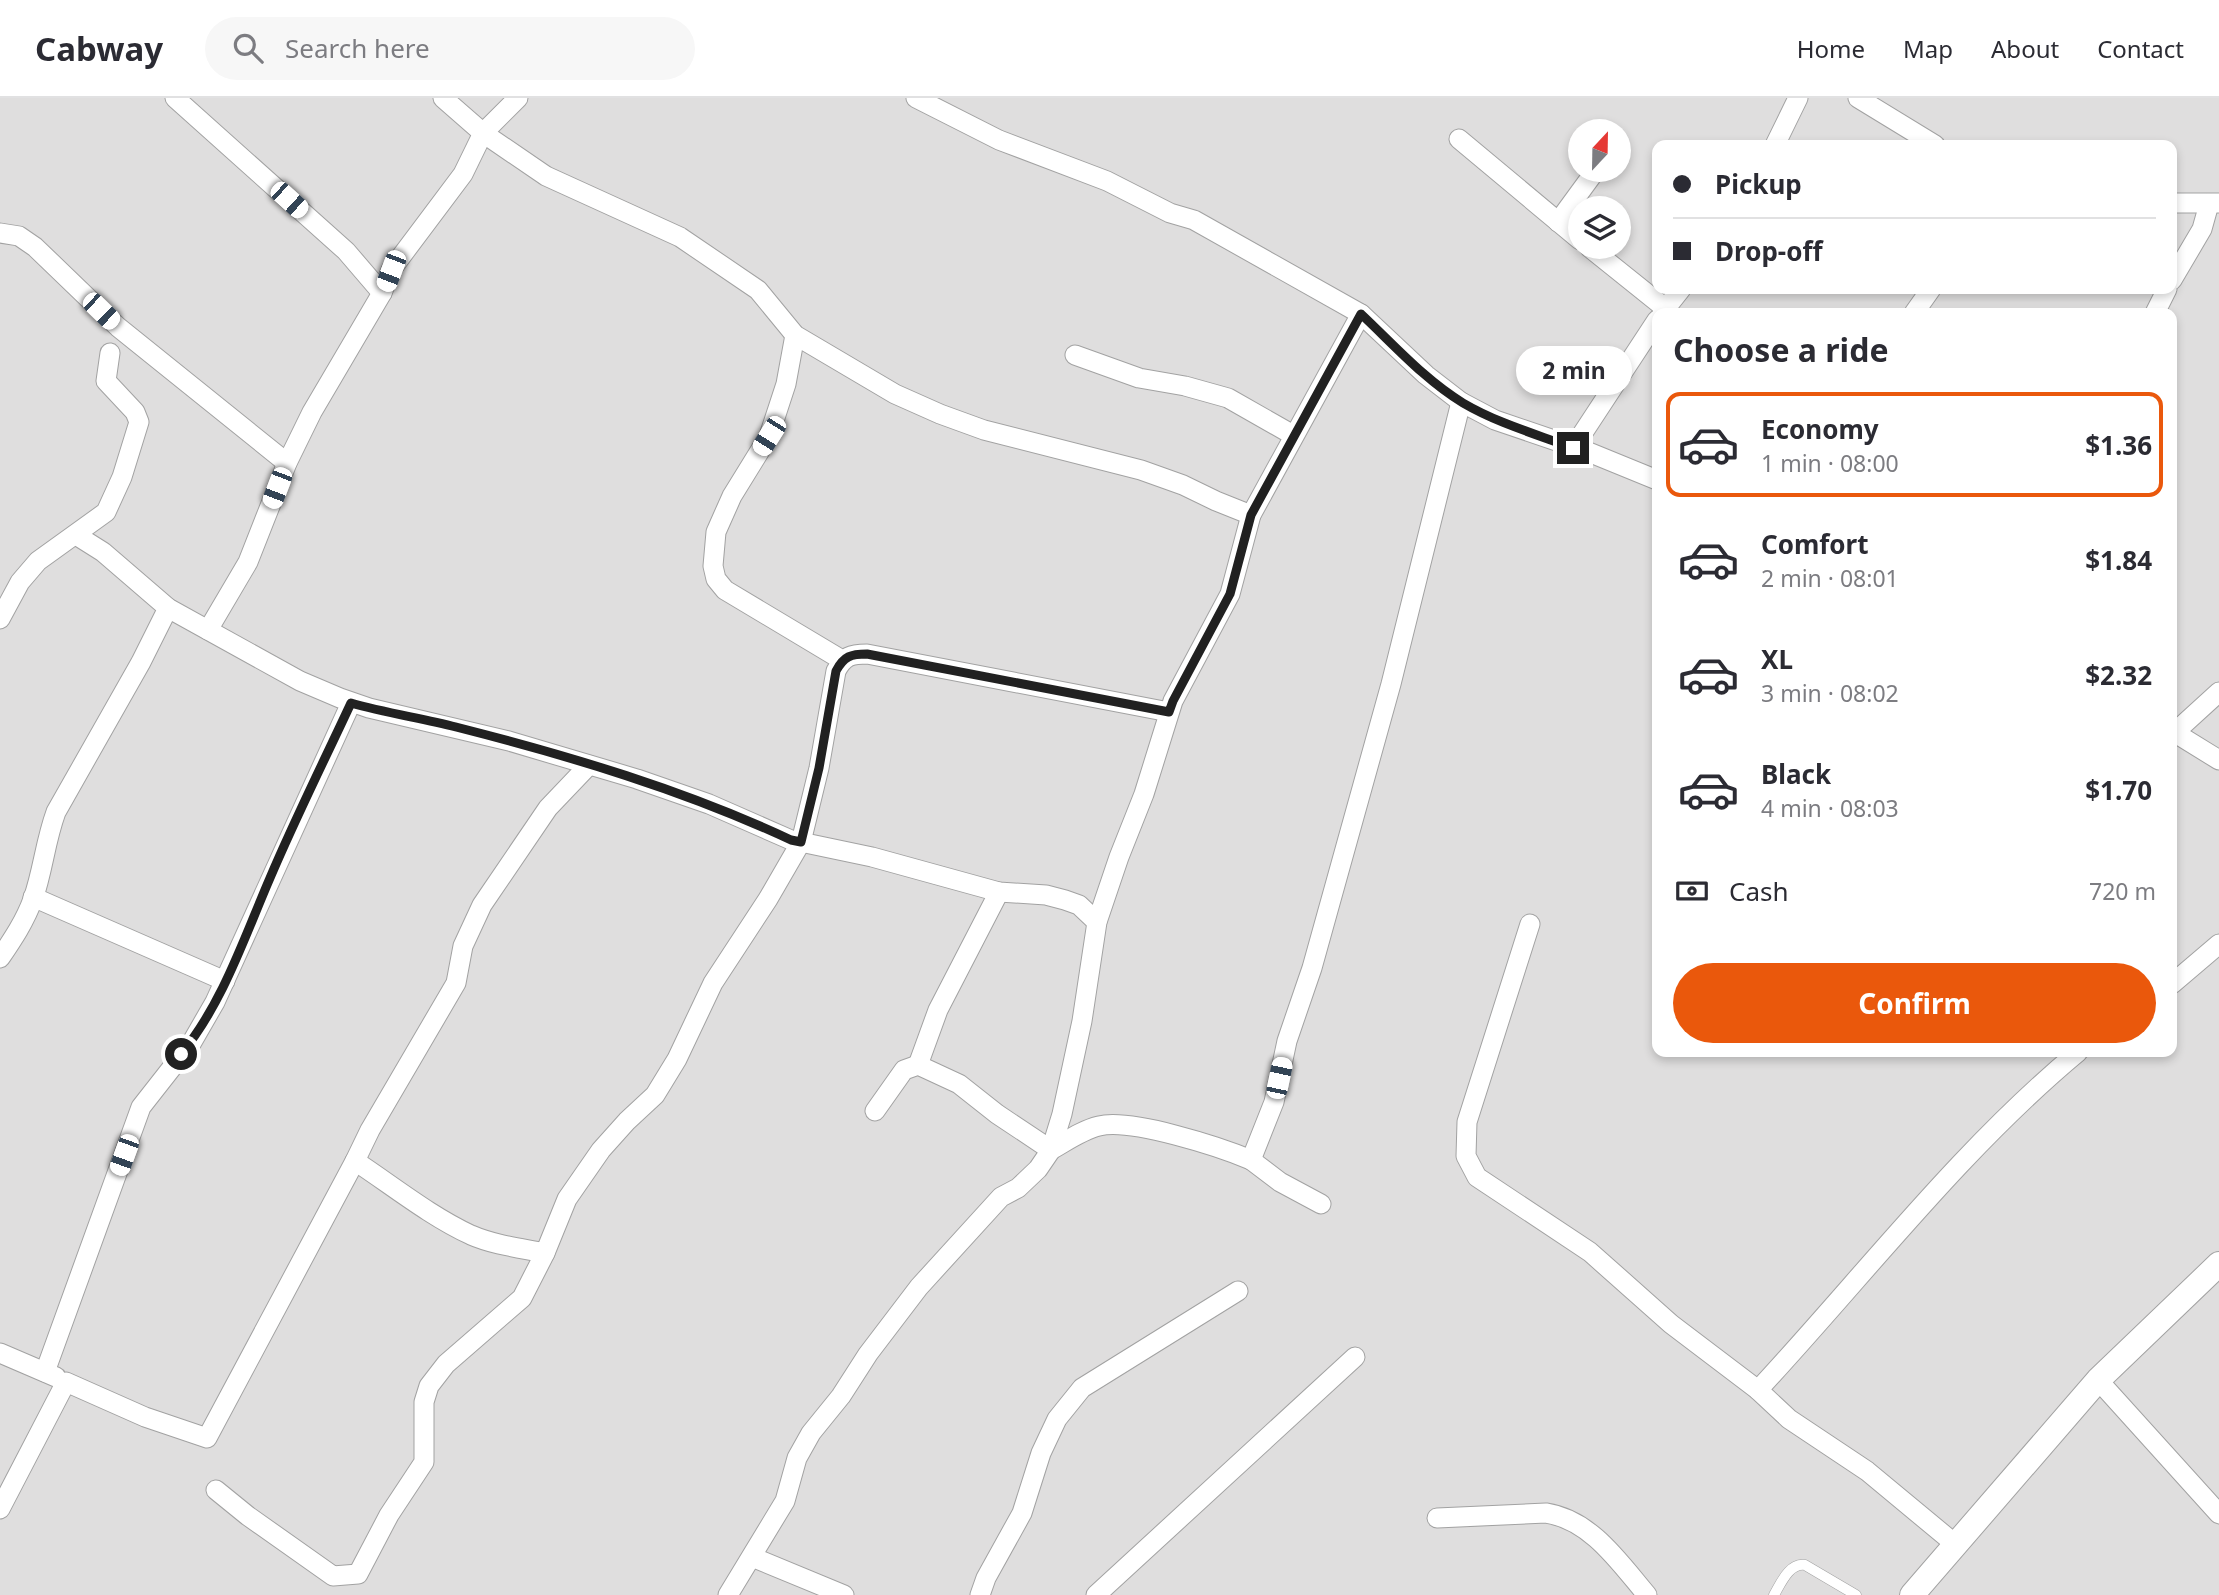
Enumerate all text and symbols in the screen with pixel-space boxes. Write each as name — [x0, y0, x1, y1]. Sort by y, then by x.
search box — [205, 17, 695, 80]
text: Cabway — [35, 26, 163, 71]
icon: search — [229, 29, 267, 67]
text: Search here — [285, 30, 430, 66]
text: Home — [1797, 32, 1865, 65]
text: Map — [1903, 32, 1953, 65]
text: About — [1991, 32, 2059, 65]
text: Contact — [2097, 32, 2184, 65]
north arrow — [1568, 119, 1631, 182]
map controls — [1568, 119, 1631, 259]
text: Pickup — [1715, 166, 1802, 202]
car — [267, 178, 312, 222]
button: layers — [1568, 196, 1631, 259]
text: Drop-off — [1715, 233, 1822, 269]
car — [374, 248, 409, 294]
car — [79, 289, 124, 333]
text: Choose a ride — [1673, 328, 1889, 371]
callout: 2 min — [1515, 346, 1631, 396]
text: 2 min — [1542, 354, 1606, 386]
text: Economy — [1761, 411, 1879, 447]
car — [749, 413, 790, 459]
icon: car — [1677, 413, 1740, 476]
text: $1.36 — [2085, 427, 2152, 463]
route end — [1557, 432, 1589, 464]
text: 1 min · 08:00 — [1761, 447, 1899, 479]
car — [260, 465, 295, 511]
text: Comfort — [1761, 526, 1869, 562]
icon: car — [1677, 528, 1740, 591]
text: $1.84 — [2085, 542, 2152, 578]
text: 2 min · 08:01 — [1761, 562, 1899, 594]
text: XL — [1761, 641, 1793, 677]
icon: car — [1677, 643, 1740, 706]
text: $2.32 — [2085, 657, 2152, 693]
text: 3 min · 08:02 — [1761, 677, 1899, 709]
text: Black — [1761, 756, 1831, 792]
icon: car — [1677, 758, 1740, 821]
text: $1.70 — [2085, 772, 2152, 808]
text: 4 min · 08:03 — [1761, 792, 1899, 824]
icon: cash — [1673, 872, 1711, 910]
text: Cash — [1729, 873, 1789, 909]
text: 720 m — [2089, 875, 2156, 907]
button: Confirm — [1673, 963, 2156, 1043]
route start — [165, 1038, 197, 1070]
car — [1265, 1055, 1294, 1101]
car — [107, 1132, 142, 1178]

